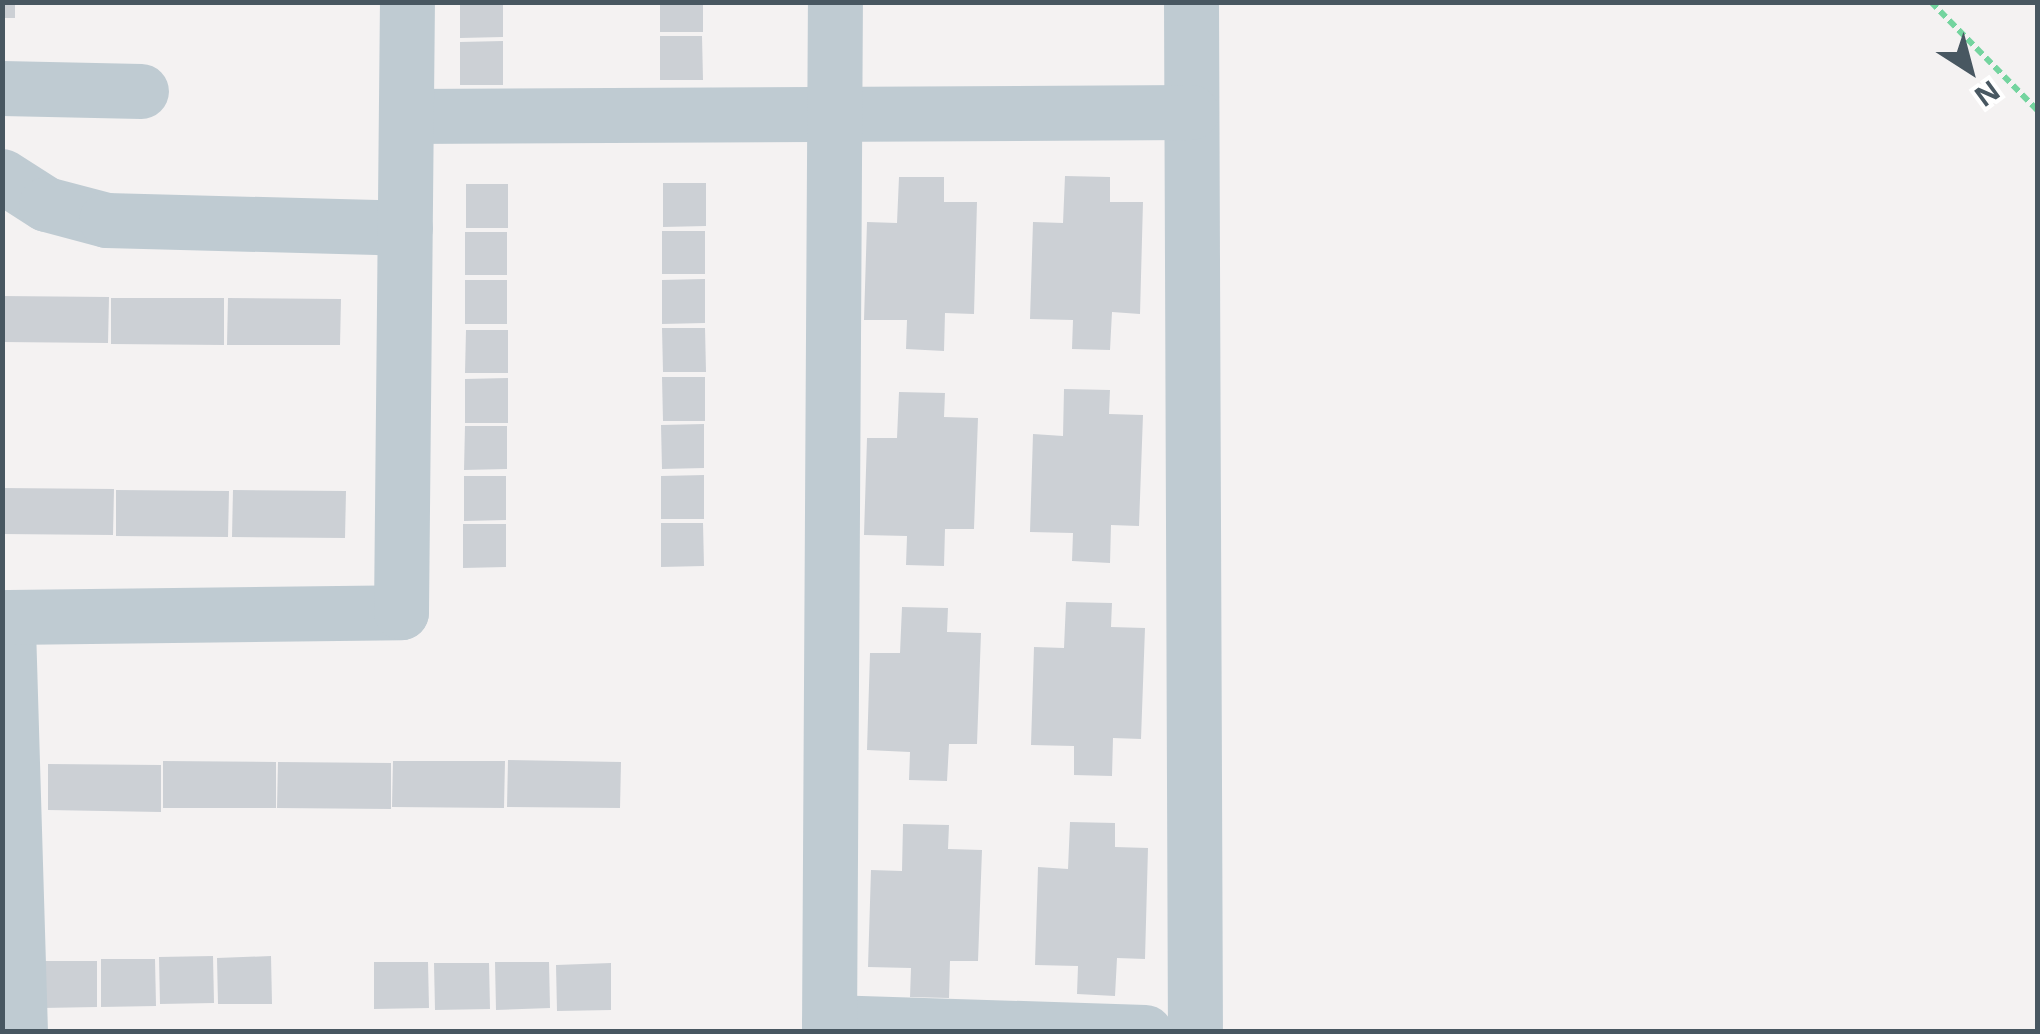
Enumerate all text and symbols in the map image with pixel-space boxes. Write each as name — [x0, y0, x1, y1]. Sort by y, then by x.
north arrow — [1920, 20, 2020, 120]
text: N — [1967, 72, 2008, 116]

